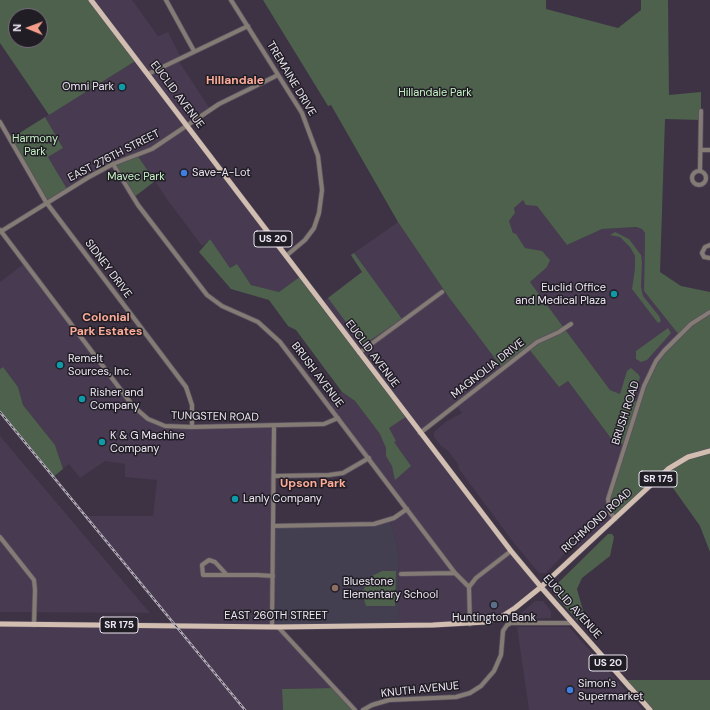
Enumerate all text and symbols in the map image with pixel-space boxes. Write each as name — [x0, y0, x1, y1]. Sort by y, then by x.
north arrow — [8, 8, 48, 48]
text: N — [10, 24, 24, 32]
street label: TREMAINE DRIVE — [263, 39, 319, 119]
street label: EUCLID AVENUE — [147, 59, 207, 131]
district label: Hillandale — [206, 74, 264, 88]
place label: Omni Park — [62, 80, 114, 94]
marker: Omni Park — [117, 82, 127, 92]
park label: Hillandale Park — [398, 86, 472, 100]
street label: EAST 276TH STREET — [66, 127, 162, 185]
park label: Harmony Park — [12, 132, 58, 158]
place label: Save-A-Lot — [192, 166, 251, 180]
marker: Save-A-Lot — [179, 168, 189, 178]
park label: Mavec Park — [107, 170, 165, 184]
road number: US 20 — [254, 231, 292, 247]
street label: SIDNEY DRIVE — [82, 237, 134, 301]
place label: Euclid Office and Medical Plaza — [515, 281, 606, 307]
marker: Euclid Office and Medical Plaza — [609, 289, 619, 299]
district label: Colonial Park Estates — [70, 311, 142, 339]
street label: EUCLID AVENUE — [342, 318, 402, 390]
street label: MAGNOLIA DRIVE — [449, 336, 527, 402]
street label: BRUSH AVENUE — [288, 340, 346, 410]
place label: Remelt Sources, Inc. — [68, 352, 131, 378]
marker: Remelt Sources, Inc. — [55, 360, 65, 370]
street label: BRUSH ROAD — [609, 379, 643, 447]
place label: Risher and Company — [90, 386, 143, 412]
marker: Risher and Company — [77, 394, 87, 404]
street label: TUNGSTEN ROAD — [171, 410, 259, 424]
place label: K & G Machine Company — [110, 429, 185, 455]
marker: K & G Machine Company — [97, 437, 107, 447]
road number: SR 175 — [639, 471, 677, 487]
district label: Upson Park — [280, 477, 346, 491]
street label: RICHMOND ROAD — [559, 486, 635, 556]
place label: Lanly Company — [243, 492, 322, 506]
marker: Lanly Company — [230, 494, 240, 504]
street label: EUCLID AVENUE — [540, 572, 604, 642]
place label: Bluestone Elementary School — [343, 575, 438, 601]
marker: Bluestone Elementary School — [330, 583, 340, 593]
marker: Huntington Bank — [489, 600, 499, 610]
street label: EAST 260TH STREET — [224, 609, 328, 623]
place label: Huntington Bank — [452, 611, 536, 625]
road number: SR 175 — [100, 617, 138, 633]
road number: US 20 — [589, 655, 627, 671]
place label: Simon's Supermarket — [578, 677, 643, 703]
street label: KNUTH AVENUE — [380, 679, 460, 701]
marker: Simon's Supermarket — [565, 685, 575, 695]

